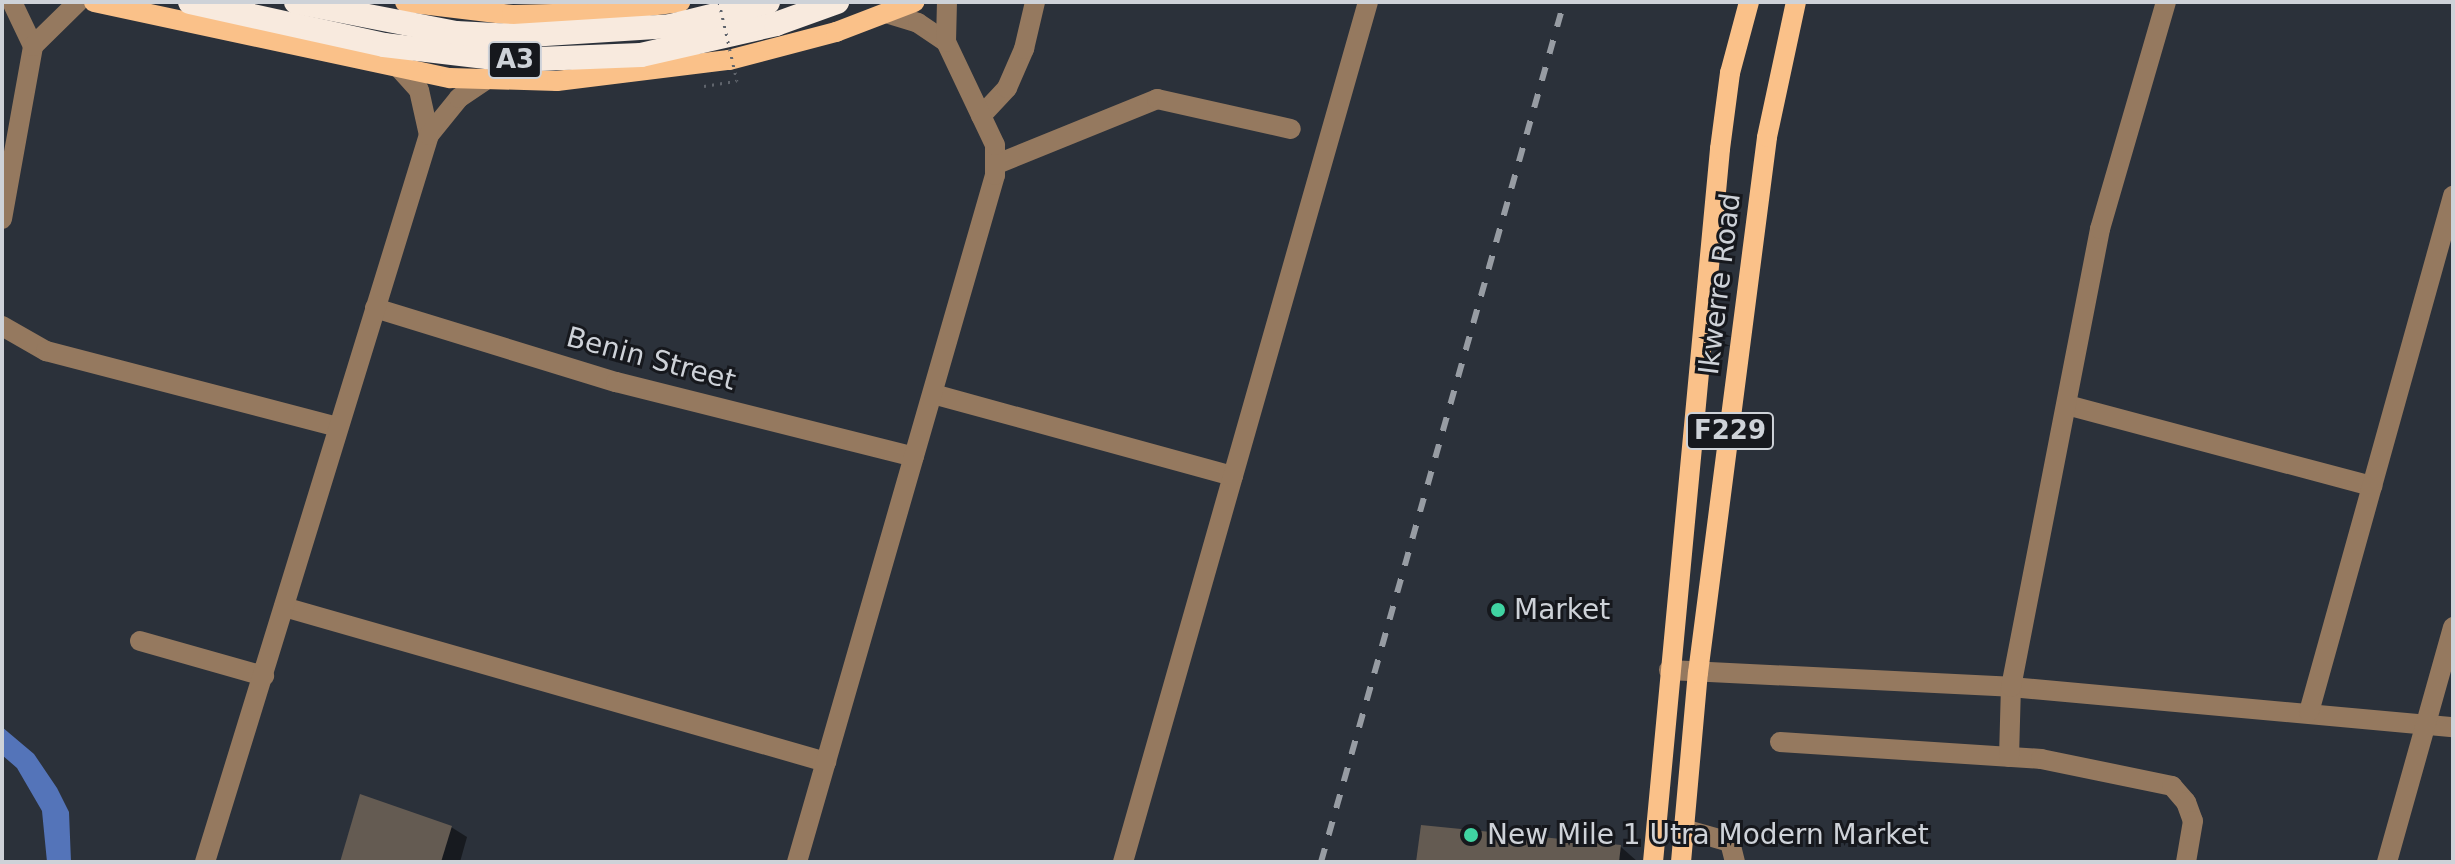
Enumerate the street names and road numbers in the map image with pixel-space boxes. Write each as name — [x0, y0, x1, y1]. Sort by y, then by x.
road number: A3 — [487, 38, 543, 82]
street label: Ikwerre Road — [1692, 191, 1748, 377]
street label: Benin Street — [563, 320, 739, 398]
road number: F229 — [1684, 409, 1776, 453]

